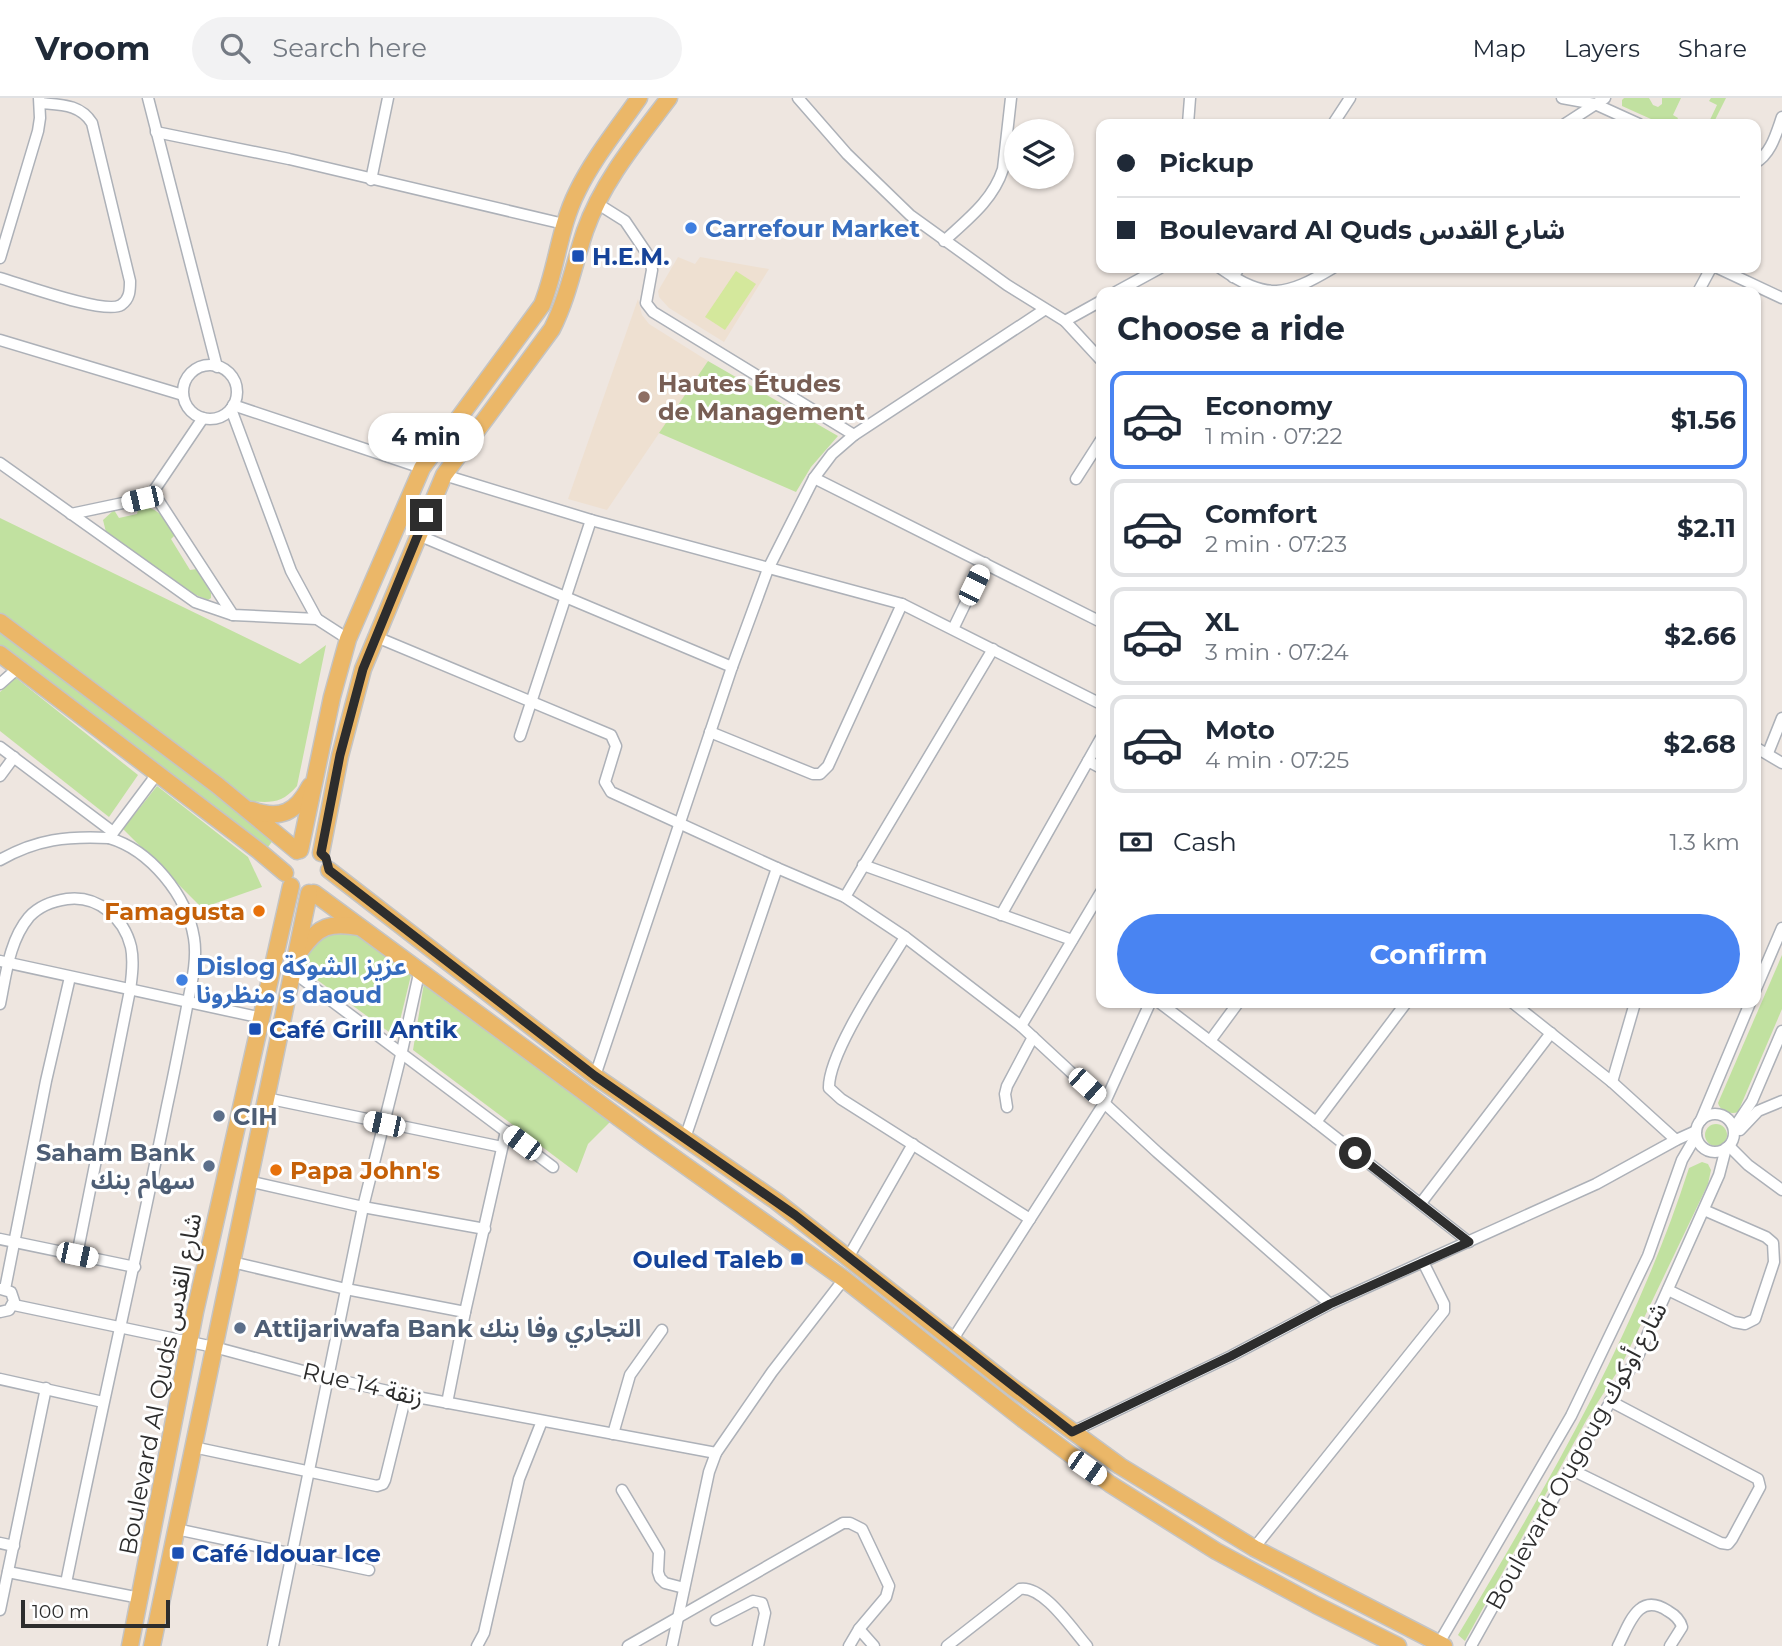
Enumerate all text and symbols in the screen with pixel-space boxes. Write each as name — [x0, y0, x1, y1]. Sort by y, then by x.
search box — [192, 17, 682, 80]
text: Vroom — [35, 28, 150, 68]
icon: search — [216, 29, 254, 67]
text: Search here — [272, 32, 427, 64]
text: Map — [1472, 34, 1526, 63]
text: Layers — [1564, 34, 1640, 63]
text: Share — [1678, 34, 1747, 63]
map controls — [1004, 119, 1074, 189]
button: layers — [1004, 119, 1074, 189]
text: Pickup — [1159, 147, 1254, 179]
place label: Carrefour Market — [705, 214, 920, 243]
text: Boulevard Al Quds شارع القدس — [1159, 214, 1565, 246]
marker: Carrefour Market — [683, 220, 699, 236]
place label: H.E.M. — [592, 242, 670, 271]
marker: H.E.M. — [570, 248, 586, 264]
text: Choose a ride — [1117, 309, 1345, 348]
place label: Hautes Études de Management — [658, 369, 866, 426]
marker: Hautes Études de Management — [636, 389, 652, 405]
icon: car — [1121, 389, 1184, 452]
text: Economy — [1205, 390, 1332, 422]
text: $1.56 — [1671, 404, 1736, 436]
callout: 4 min — [368, 414, 484, 462]
text: 1 min · 07:22 — [1205, 422, 1342, 450]
text: 4 min — [391, 423, 461, 451]
car — [120, 484, 165, 514]
icon: car — [1121, 497, 1184, 560]
text: Comfort — [1205, 498, 1317, 530]
route end — [410, 499, 442, 531]
text: $2.11 — [1677, 512, 1736, 544]
text: 2 min · 07:23 — [1205, 530, 1347, 558]
car — [956, 562, 993, 608]
icon: car — [1121, 605, 1184, 668]
text: XL — [1205, 606, 1239, 638]
text: $2.66 — [1664, 620, 1736, 652]
text: 3 min · 07:24 — [1205, 638, 1349, 666]
icon: car — [1121, 713, 1184, 776]
text: Moto — [1205, 714, 1275, 746]
text: $2.68 — [1664, 728, 1736, 760]
text: 4 min · 07:25 — [1205, 746, 1349, 774]
icon: cash — [1117, 823, 1155, 861]
text: Cash — [1173, 826, 1237, 858]
text: 1.3 km — [1670, 828, 1740, 856]
place label: Famagusta — [104, 897, 245, 926]
marker: Famagusta — [251, 903, 267, 919]
button: Confirm — [1117, 914, 1740, 994]
place label: Dislog عزيز الشوكة منظرونا s daoud — [196, 952, 407, 1009]
marker: Dislog عزيز الشوكة منظرونا s daoud — [174, 972, 190, 988]
place label: Café Grill Antik — [269, 1015, 458, 1044]
marker: Café Grill Antik — [247, 1021, 263, 1037]
car — [1065, 1064, 1110, 1108]
place label: CIH — [233, 1102, 278, 1131]
marker: CIH — [211, 1108, 227, 1124]
car — [362, 1109, 407, 1139]
car — [499, 1122, 546, 1164]
route start — [1339, 1137, 1371, 1169]
place label: Saham Bank سهام بنك — [36, 1138, 195, 1199]
place label: Papa John's — [290, 1156, 440, 1185]
marker: Saham Bank سهام بنك — [201, 1158, 217, 1174]
marker: Papa John's — [268, 1162, 284, 1178]
street label: Boulevard Al Quds شارع القدس — [113, 1211, 210, 1558]
car — [55, 1240, 100, 1270]
place label: Ouled Taleb — [633, 1245, 783, 1274]
marker: Ouled Taleb — [789, 1251, 805, 1267]
street label: Boulevard Ougoug شارع أوكوك — [1478, 1297, 1675, 1616]
place label: Attijariwafa Bank التجاري وفا بنك — [253, 1314, 641, 1348]
marker: Attijariwafa Bank التجاري وفا بنك — [232, 1320, 248, 1336]
street label: Rue 14 زنقة — [300, 1356, 426, 1412]
car — [1064, 1447, 1111, 1489]
place label: Café Idouar Ice — [192, 1539, 381, 1568]
marker: Café Idouar Ice — [170, 1545, 186, 1561]
scale bar — [21, 1597, 170, 1629]
text: 100 m — [32, 1600, 89, 1623]

